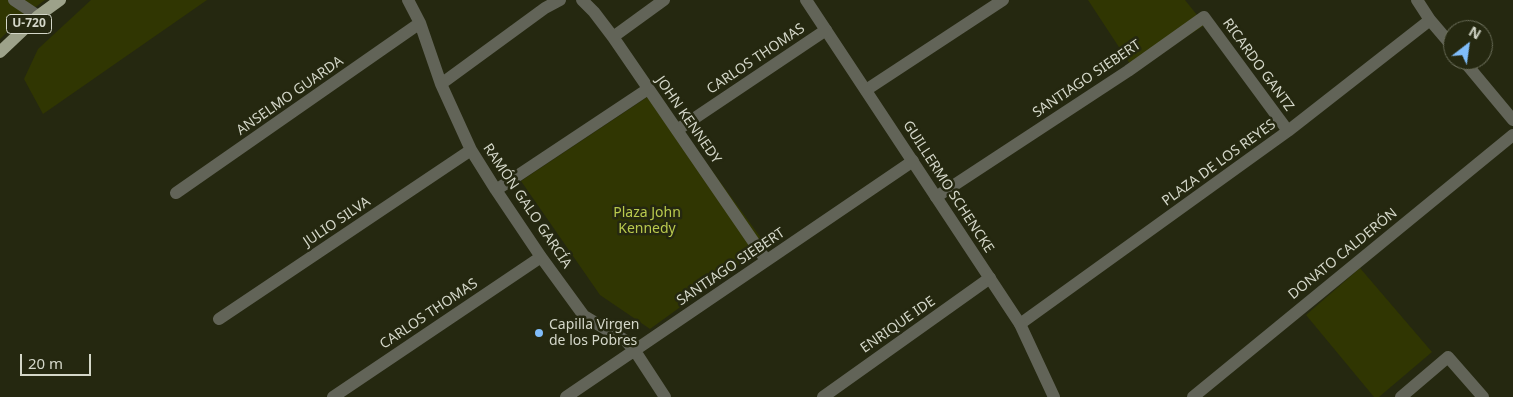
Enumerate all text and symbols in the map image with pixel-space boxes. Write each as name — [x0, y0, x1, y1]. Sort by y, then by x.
road number: U-720 — [6, 14, 52, 34]
street label: RICARDO GANTZ — [1219, 15, 1297, 115]
street label: CARLOS THOMAS — [704, 20, 808, 98]
north arrow — [1443, 20, 1493, 70]
text: N — [1466, 21, 1485, 44]
street label: SANTIAGO SIEBERT — [1030, 37, 1144, 121]
street label: ANSELMO GUARDA — [233, 53, 347, 139]
street label: JOHN KENNEDY — [652, 73, 724, 167]
street label: PLAZA DE LOS REYES — [1159, 116, 1279, 210]
street label: GUILLERMO SCHENCKE — [899, 118, 997, 256]
street label: RAMÓN GALO GARCÍA — [479, 140, 575, 272]
street label: JULIO SILVA — [300, 194, 374, 250]
park label: Plaza John Kennedy — [613, 205, 681, 238]
street label: DONATO CALDERÓN — [1285, 205, 1401, 303]
street label: SANTIAGO SIEBERT — [674, 225, 788, 309]
street label: CARLOS THOMAS — [377, 275, 481, 353]
street label: ENRIQUE IDE — [857, 293, 939, 357]
place label: Capilla Virgen de los Pobres — [549, 317, 639, 350]
marker: Capilla Virgen de los Pobres — [533, 327, 545, 339]
scale bar — [22, 344, 94, 376]
text: 20 m — [28, 353, 63, 373]

